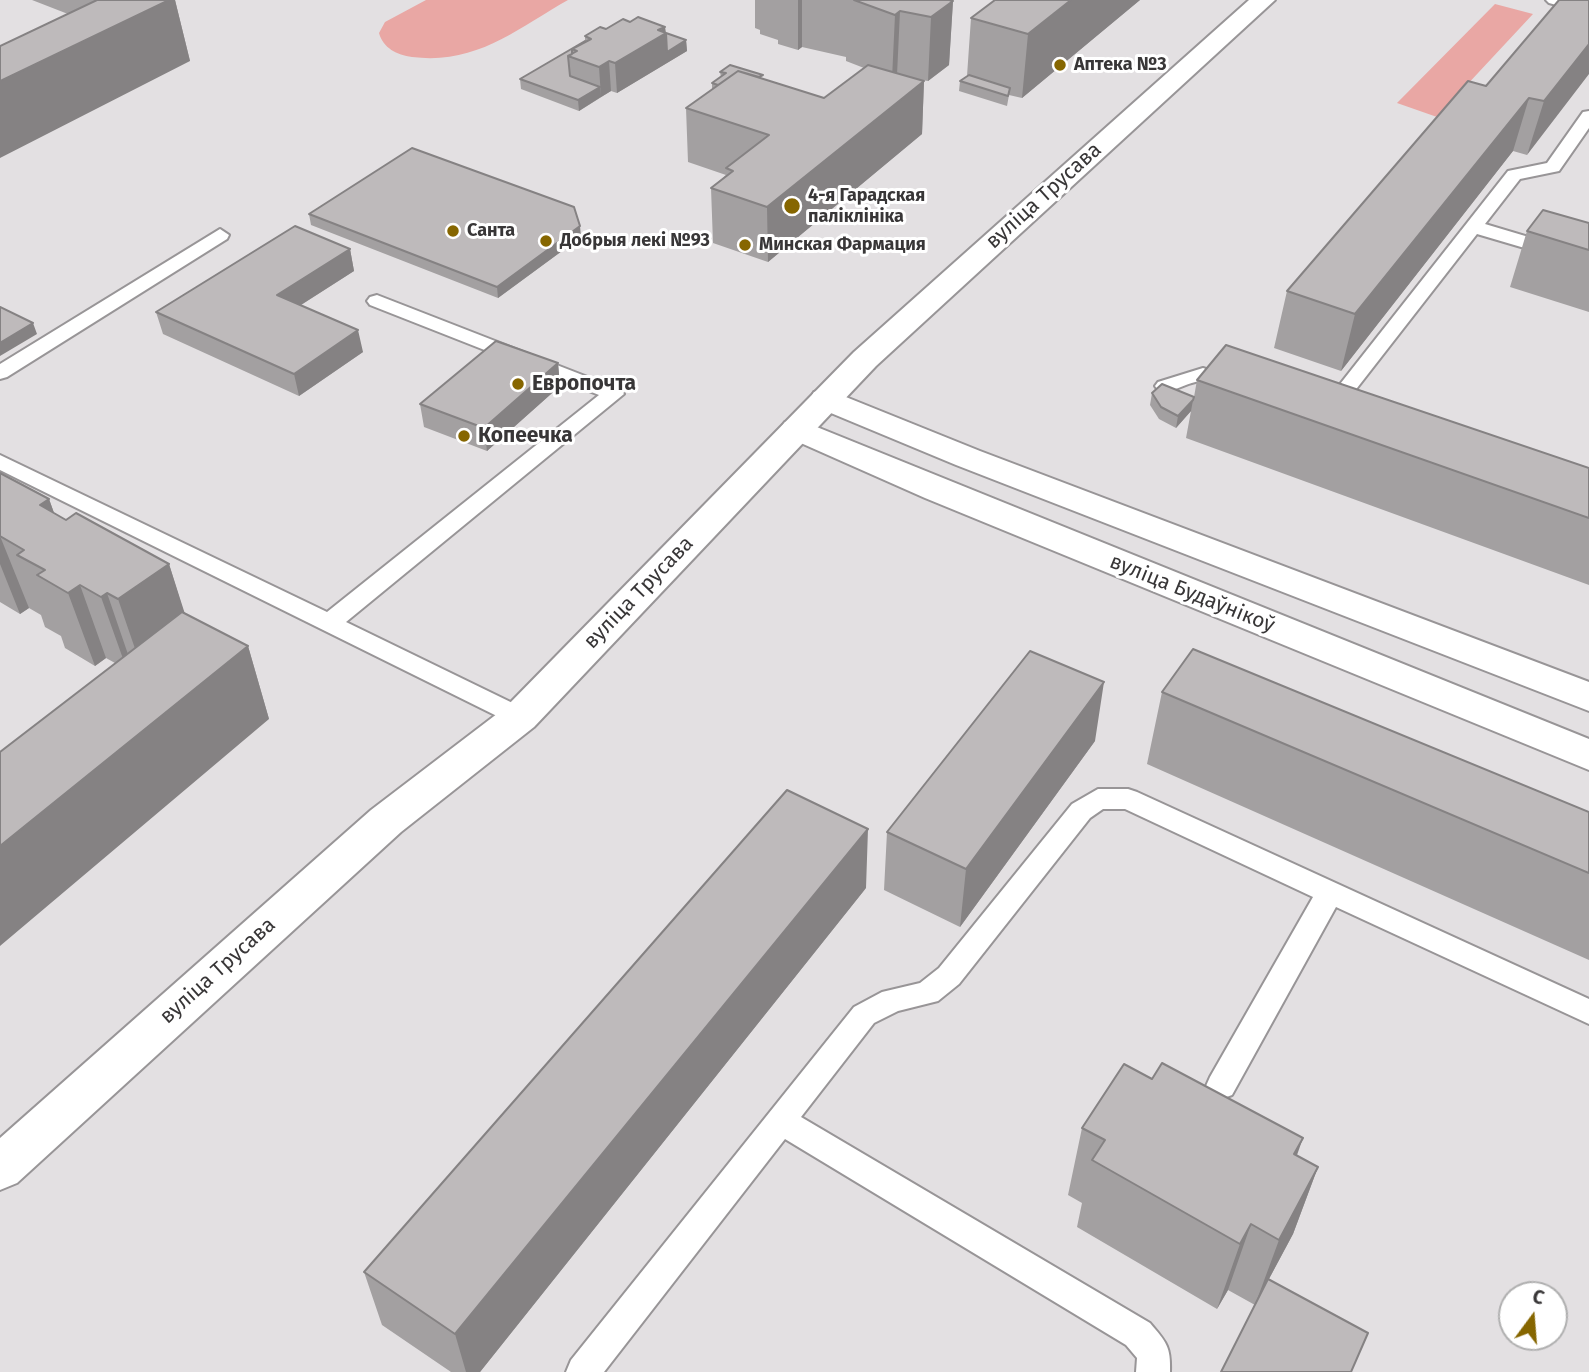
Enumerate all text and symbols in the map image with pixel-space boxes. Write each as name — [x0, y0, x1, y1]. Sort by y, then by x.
place label: Аптека №3 — [1074, 54, 1167, 76]
marker: Аптека №3 — [1052, 57, 1068, 73]
street label: вуліца Трусава — [981, 138, 1107, 254]
place label: 4-я Гарадская паліклініка — [808, 185, 925, 228]
marker: 4-я Гарадская паліклініка — [782, 196, 802, 216]
place label: Санта — [467, 220, 515, 242]
marker: Санта — [445, 223, 461, 239]
place label: Добрыя лекі №93 — [560, 230, 710, 252]
marker: Добрыя лекі №93 — [538, 233, 554, 249]
place label: Минская Фармация — [759, 234, 926, 256]
marker: Минская Фармация — [737, 237, 753, 253]
place label: Европочта — [532, 371, 636, 397]
marker: Европочта — [510, 376, 526, 392]
place label: Копеечка — [478, 423, 573, 449]
marker: Копеечка — [456, 428, 472, 444]
street label: вуліца Трусава — [579, 531, 699, 655]
street label: вуліца Будаўнікоў — [1106, 549, 1278, 639]
street label: вуліца Трусава — [155, 913, 281, 1029]
north arrow — [1498, 1281, 1568, 1351]
text: С — [1530, 1285, 1547, 1310]

